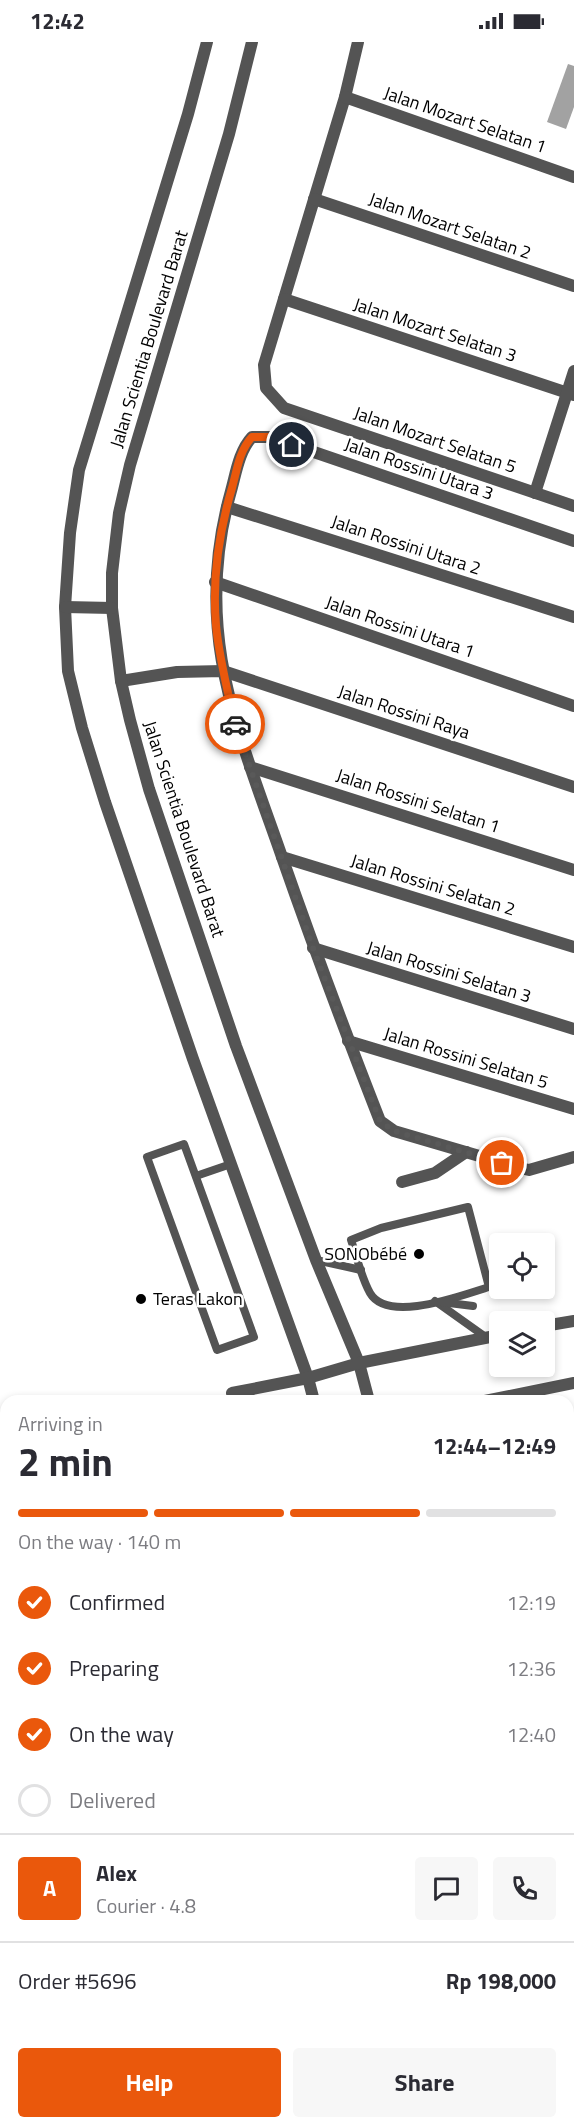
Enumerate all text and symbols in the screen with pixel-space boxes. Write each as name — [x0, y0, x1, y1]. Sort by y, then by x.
text: 12:42 — [30, 4, 85, 38]
street label: Jalan Mozart Selatan 1 — [380, 79, 550, 160]
street label: Jalan Mozart Selatan 2 — [365, 185, 535, 266]
street label: Jalan Scientia Boulevard Barat — [103, 226, 195, 451]
street label: Jalan Mozart Selatan 3 — [350, 290, 520, 369]
street label: Jalan Mozart Selatan 5 — [350, 399, 520, 480]
pin — [266, 419, 317, 470]
icon: home — [275, 428, 308, 461]
street label: Jalan Rossini Utara 3 — [341, 430, 497, 507]
street label: Jalan Rossini Utara 2 — [328, 508, 484, 581]
street label: Jalan Rossini Utara 1 — [322, 588, 478, 665]
street label: Jalan Rossini Raya — [335, 677, 474, 746]
courier — [205, 694, 265, 754]
icon: car — [219, 708, 252, 741]
street label: Jalan Scientia Boulevard Barat — [137, 717, 233, 941]
street label: Jalan Rossini Selatan 1 — [333, 761, 504, 840]
street label: Jalan Rossini Selatan 2 — [348, 847, 519, 922]
street label: Jalan Rossini Selatan 3 — [364, 934, 535, 1009]
street label: Jalan Rossini Selatan 5 — [381, 1020, 552, 1095]
pin — [476, 1137, 527, 1188]
icon: bag — [485, 1146, 518, 1179]
map controls — [489, 1233, 555, 1377]
button: locate — [489, 1233, 555, 1299]
place label: SONObébé — [324, 1240, 407, 1267]
marker: SONObébé — [412, 1247, 426, 1261]
place label: Teras Lakon — [153, 1285, 243, 1312]
marker: Teras Lakon — [134, 1292, 148, 1306]
button: layers — [489, 1311, 555, 1377]
text: Arriving in — [18, 1408, 103, 1439]
text: 12:44–12:49 — [433, 1429, 556, 1463]
text: 2 min — [18, 1432, 113, 1491]
text: On the way · 140 m — [18, 1526, 181, 1557]
text: Confirmed — [69, 1585, 165, 1619]
icon: check — [18, 1586, 51, 1619]
text: 12:19 — [507, 1587, 556, 1618]
text: Preparing — [69, 1651, 159, 1685]
icon: check — [18, 1652, 51, 1685]
text: 12:36 — [507, 1653, 556, 1684]
text: On the way — [69, 1717, 174, 1751]
icon: check — [18, 1718, 51, 1751]
text: 12:40 — [507, 1719, 556, 1750]
text: Delivered — [69, 1783, 156, 1817]
text: Alex — [96, 1856, 137, 1890]
button: chat — [415, 1857, 478, 1920]
button: phone — [493, 1857, 556, 1920]
text: A — [43, 1871, 56, 1905]
text: Courier · 4.8 — [96, 1890, 196, 1921]
text: Order #5696 — [18, 1964, 137, 1998]
text: Rp 198,000 — [446, 1964, 556, 1998]
button: Help — [18, 2048, 281, 2117]
button: Share — [293, 2048, 556, 2117]

